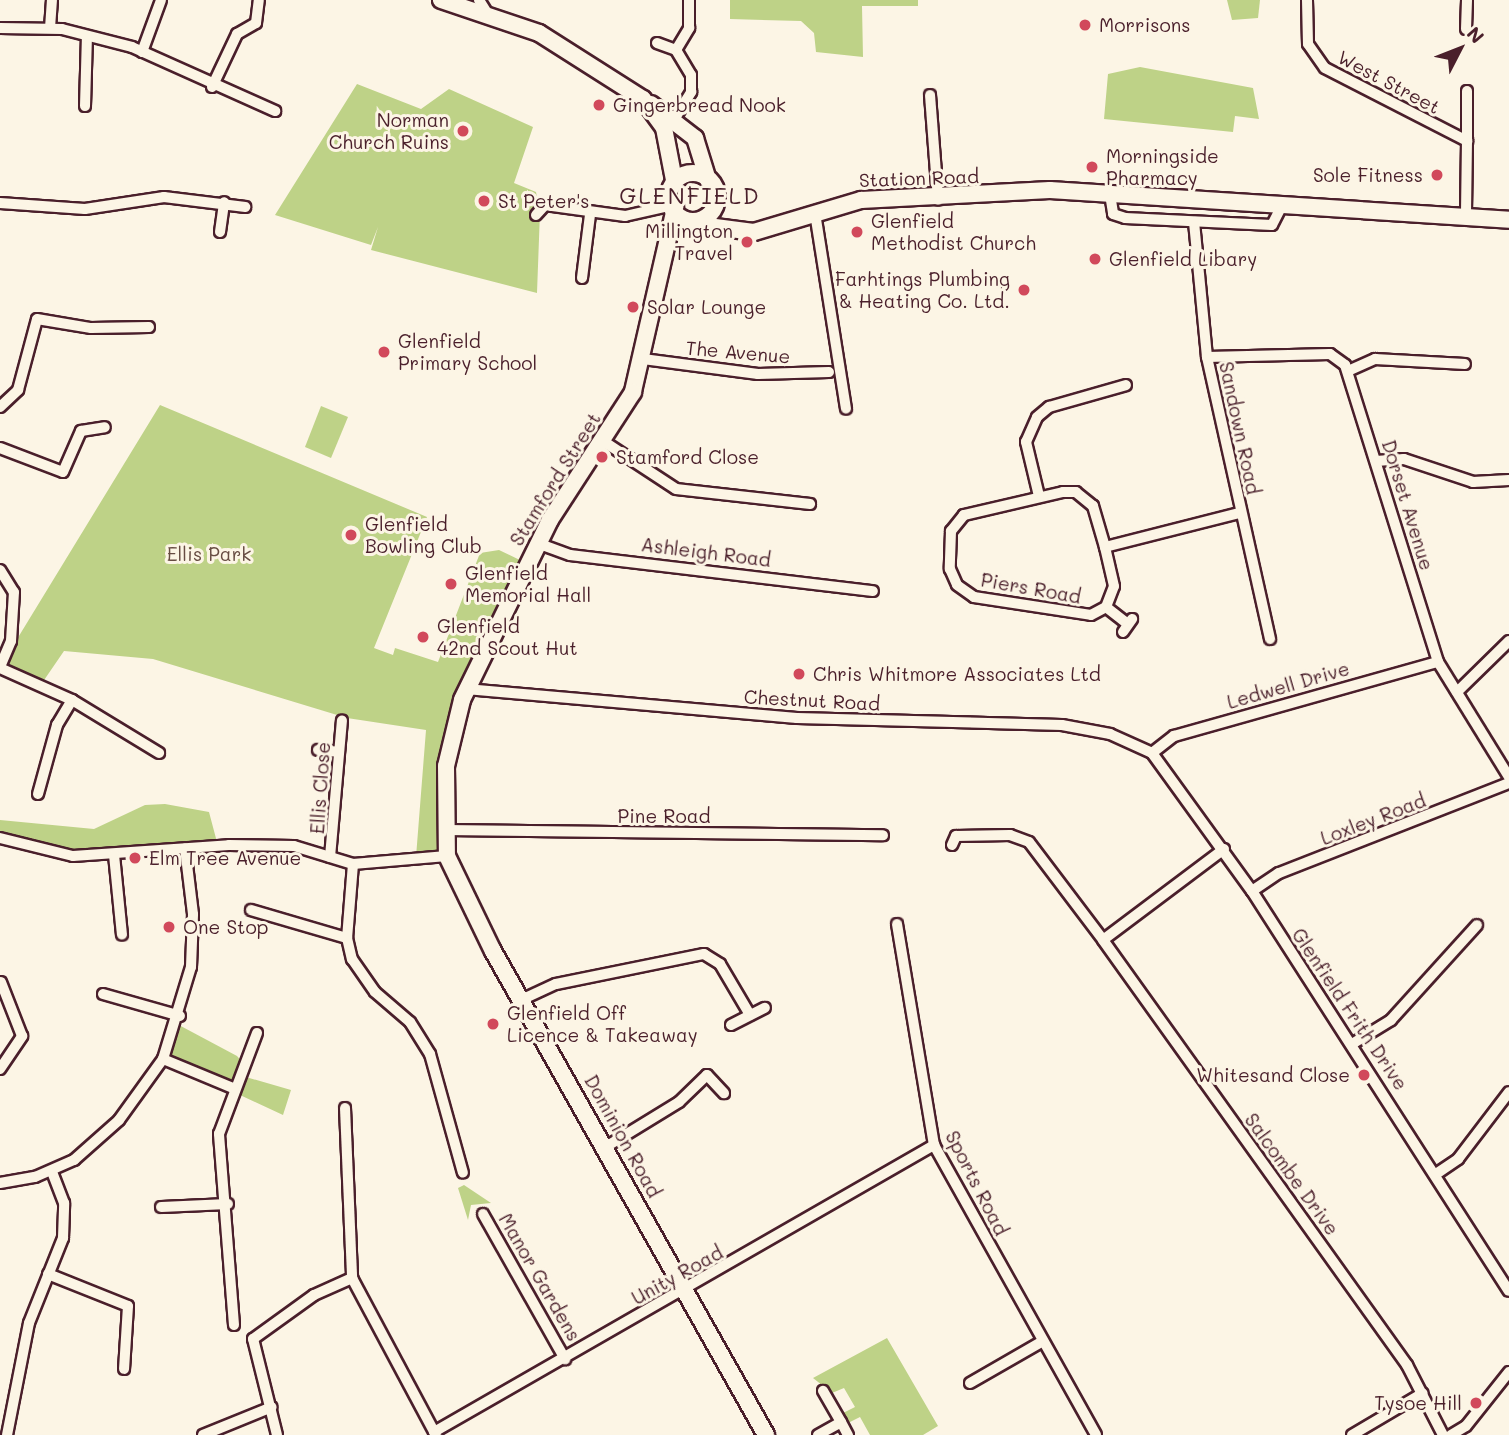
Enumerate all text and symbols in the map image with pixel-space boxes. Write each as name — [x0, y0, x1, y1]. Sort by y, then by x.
place label: Morrisons — [1099, 14, 1191, 36]
north arrow — [1425, 14, 1495, 84]
marker: Morrisons — [1077, 17, 1093, 33]
text: N — [1462, 21, 1490, 48]
street label: West Street — [1334, 46, 1444, 118]
place label: Gingerbread Nook — [613, 94, 786, 116]
marker: Gingerbread Nook — [591, 97, 607, 113]
place label: Norman Church Ruins — [329, 109, 449, 153]
marker: Norman Church Ruins — [455, 123, 471, 139]
place label: Morningside Pharmacy — [1106, 145, 1219, 189]
marker: Morningside Pharmacy — [1084, 159, 1100, 175]
place label: Sole Fitness — [1313, 164, 1423, 186]
street label: Station Road — [859, 165, 979, 191]
marker: Sole Fitness — [1429, 167, 1445, 183]
district label: GLENFIELD — [620, 181, 760, 209]
place label: St Peter's — [498, 190, 590, 212]
marker: St Peter's — [476, 193, 492, 209]
place label: Glenfield Methodist Church — [871, 210, 1036, 254]
place label: Millington Travel — [645, 220, 733, 264]
marker: Glenfield Methodist Church — [849, 224, 865, 240]
marker: Millington Travel — [739, 234, 755, 250]
place label: Glenfield Libary — [1109, 248, 1257, 270]
marker: Glenfield Libary — [1087, 251, 1103, 267]
place label: Farhtings Plumbing & Heating Co. Ltd. — [835, 268, 1010, 312]
marker: Farhtings Plumbing & Heating Co. Ltd. — [1016, 282, 1032, 298]
place label: Solar Lounge — [647, 296, 766, 318]
marker: Solar Lounge — [625, 299, 641, 315]
place label: Glenfield Primary School — [398, 330, 537, 374]
street label: The Avenue — [685, 336, 791, 368]
marker: Glenfield Primary School — [376, 344, 392, 360]
street label: Sandown Road — [1215, 360, 1265, 496]
street label: Stamford Street — [505, 408, 605, 550]
street label: Dorset Avenue — [1377, 437, 1439, 573]
place label: Stamford Close — [616, 446, 759, 468]
marker: Stamford Close — [594, 449, 610, 465]
place label: Glenfield Bowling Club — [365, 513, 482, 557]
marker: Glenfield Bowling Club — [343, 527, 359, 543]
street label: Ashleigh Road — [640, 533, 772, 571]
park label: Ellis Park — [167, 543, 251, 565]
place label: Glenfield Memorial Hall — [465, 562, 591, 606]
street label: Piers Road — [979, 568, 1083, 608]
marker: Glenfield Memorial Hall — [443, 576, 459, 592]
place label: Glenfield 42nd Scout Hut — [437, 615, 578, 659]
marker: Glenfield 42nd Scout Hut — [415, 629, 431, 645]
street label: Ledwell Drive — [1224, 657, 1352, 713]
place label: Chris Whitmore Associates Ltd — [813, 663, 1101, 685]
marker: Chris Whitmore Associates Ltd — [791, 666, 807, 682]
street label: Chestnut Road — [743, 685, 881, 715]
street label: Ellis Close — [305, 741, 335, 835]
street label: Loxley Road — [1317, 789, 1429, 849]
street label: Pine Road — [617, 805, 711, 827]
place label: Elm Tree Avenue — [149, 847, 301, 869]
marker: Elm Tree Avenue — [127, 850, 143, 866]
place label: One Stop — [183, 916, 268, 938]
marker: One Stop — [161, 919, 177, 935]
street label: Glenfield Frith Drive — [1287, 924, 1413, 1094]
place label: Glenfield Off Licence & Takeaway — [507, 1002, 698, 1046]
marker: Glenfield Off Licence & Takeaway — [485, 1016, 501, 1032]
place label: Whitesand Close — [1196, 1064, 1350, 1086]
marker: Whitesand Close — [1356, 1067, 1372, 1083]
street label: Dominion Road — [580, 1071, 666, 1201]
street label: Salcombe Drive — [1240, 1109, 1344, 1239]
street label: Sports Road — [941, 1127, 1013, 1239]
street label: Manor Gardens — [494, 1209, 586, 1345]
street label: Unity Road — [627, 1241, 727, 1309]
place label: Tysoe Hill — [1374, 1392, 1462, 1414]
marker: Tysoe Hill — [1468, 1395, 1484, 1411]

